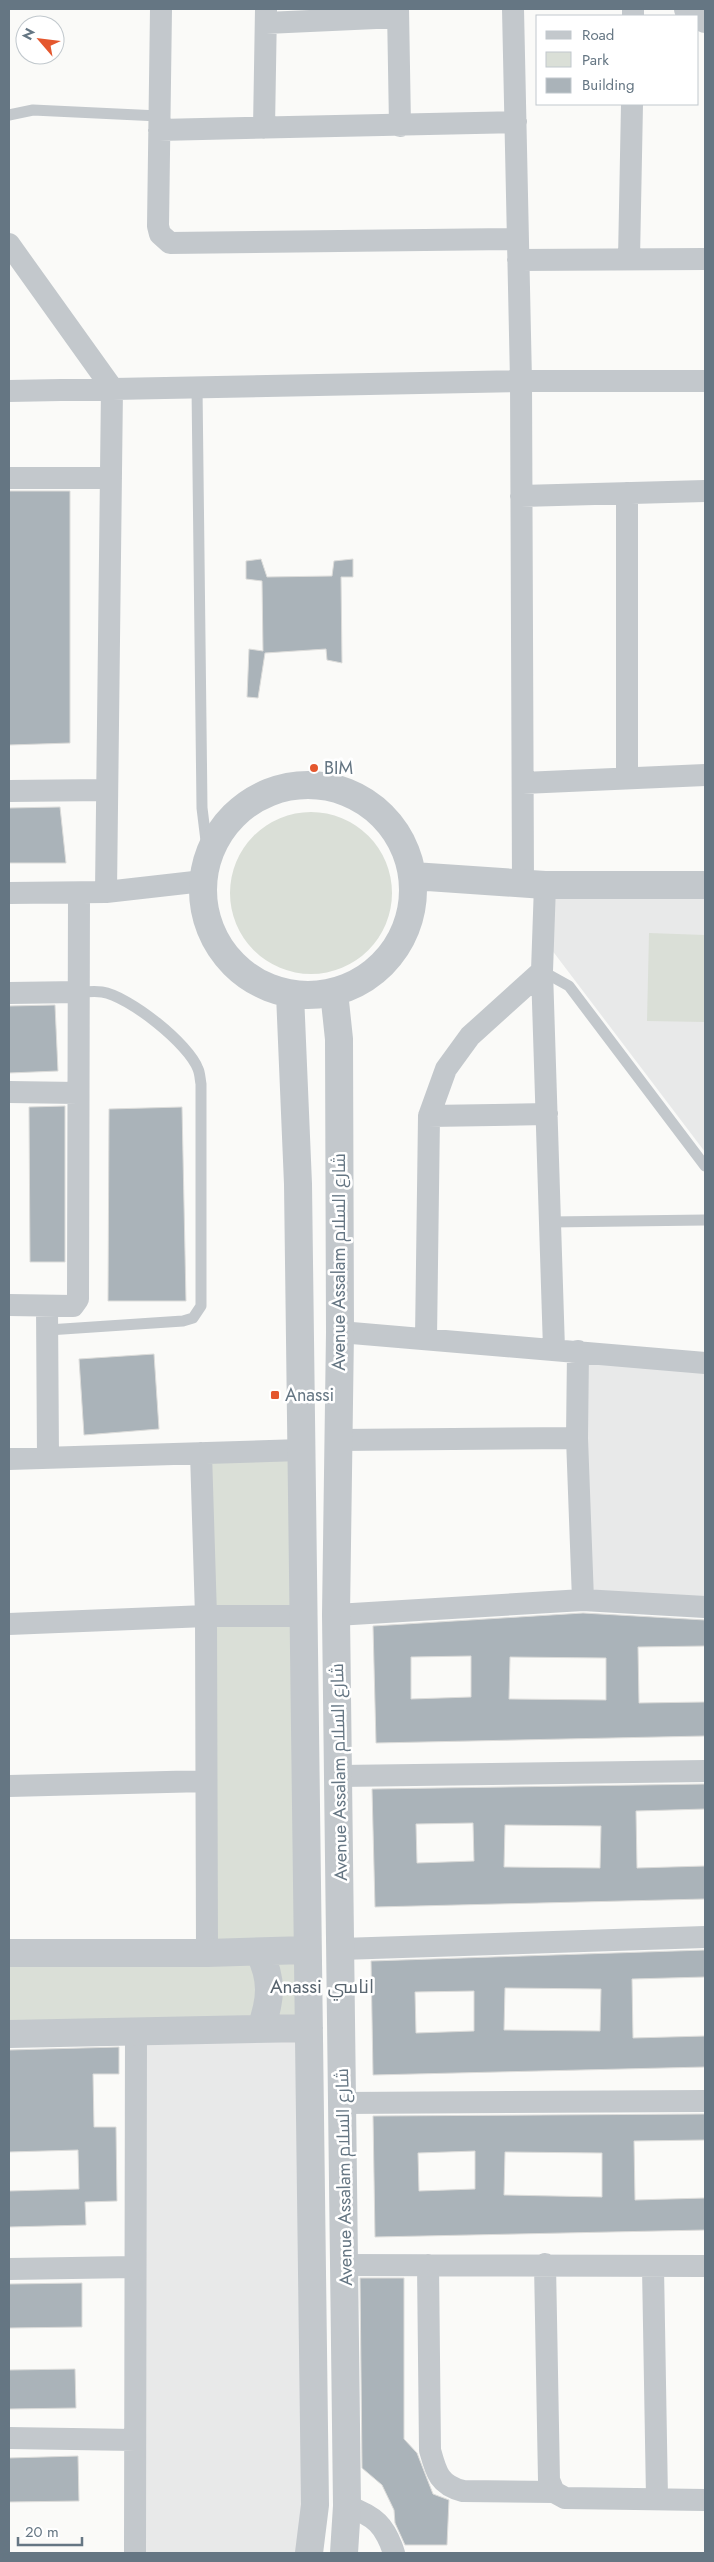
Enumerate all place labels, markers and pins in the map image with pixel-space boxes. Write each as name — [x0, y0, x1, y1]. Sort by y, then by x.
place label: BIM — [324, 755, 353, 781]
marker: BIM — [308, 762, 320, 774]
place label: Anassi — [285, 1382, 334, 1408]
marker: Anassi — [269, 1389, 281, 1401]

